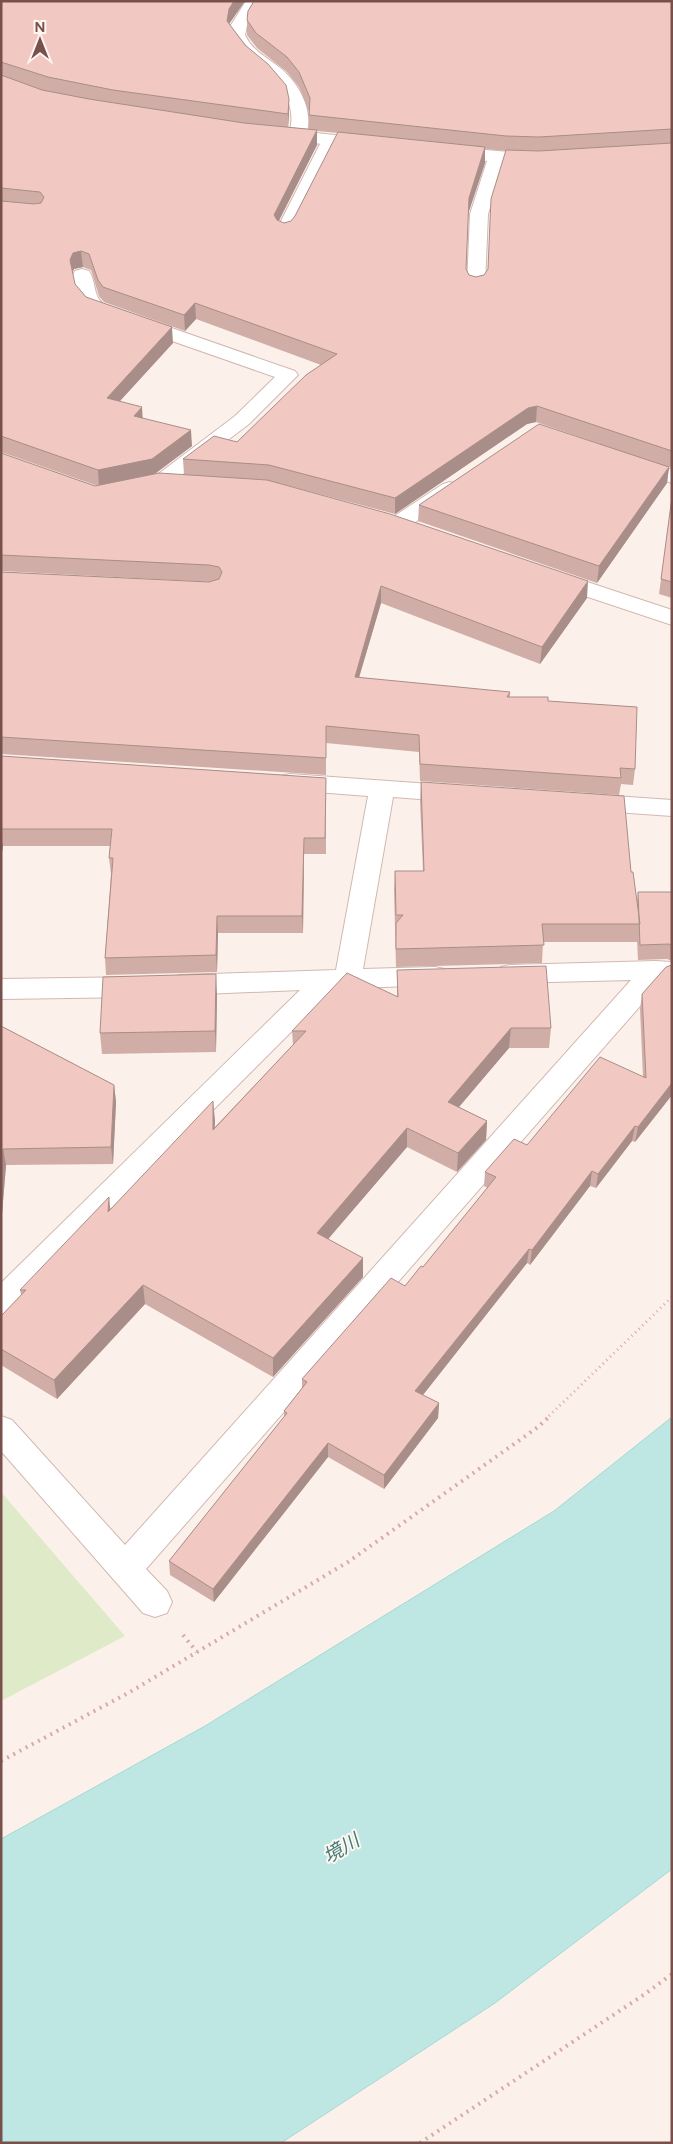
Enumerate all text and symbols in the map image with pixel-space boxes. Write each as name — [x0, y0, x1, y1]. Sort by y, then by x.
north arrow — [15, 15, 65, 65]
text: N — [35, 19, 45, 36]
water label: 境川 — [319, 1828, 365, 1868]

